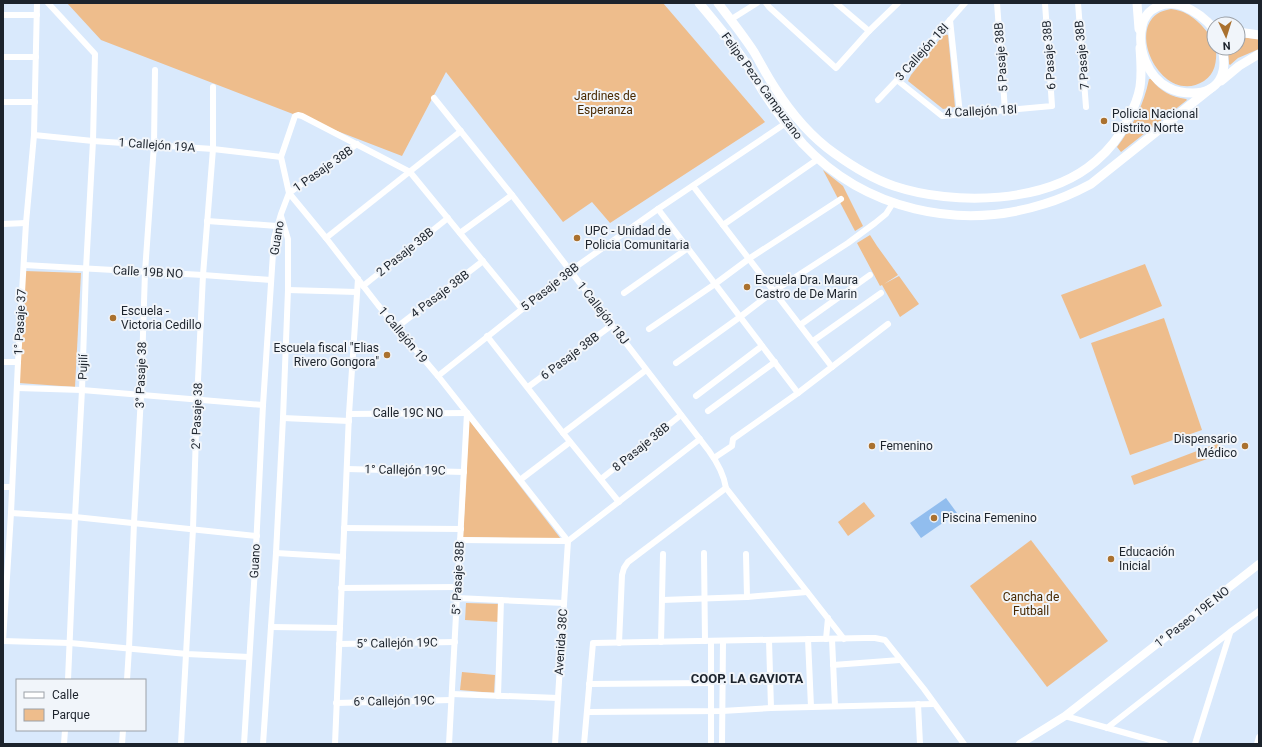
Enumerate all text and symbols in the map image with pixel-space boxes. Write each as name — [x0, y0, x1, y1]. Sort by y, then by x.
north arrow — [1206, 16, 1246, 56]
street label: 3 Callejón 18I — [893, 20, 951, 84]
street label: 6 Pasaje 38B — [1040, 20, 1058, 90]
street label: 7 Pasaje 38B — [1072, 20, 1092, 90]
street label: 5 Pasaje 38B — [992, 22, 1010, 92]
street label: Felipe Pezo Campuzano — [719, 30, 806, 142]
text: N — [1222, 39, 1231, 52]
park label: Jardines de Esperanza — [574, 89, 636, 117]
street label: 4 Callejón 18I — [945, 102, 1017, 120]
place label: Policia Nacional Distrito Norte — [1112, 107, 1198, 135]
marker: Policia Nacional Distrito Norte — [1099, 116, 1109, 126]
street label: 1 Callejón 19A — [118, 135, 196, 155]
street label: 1 Pasaje 38B — [290, 143, 356, 195]
street label: Guano — [267, 220, 287, 256]
place label: UPC - Unidad de Policia Comunitaria — [585, 224, 689, 252]
street label: 2 Pasaje 38B — [374, 225, 436, 279]
marker: UPC - Unidad de Policia Comunitaria — [572, 233, 582, 243]
street label: 5 Pasaje 38B — [518, 260, 582, 314]
street label: Calle 19B NO — [113, 263, 183, 281]
street label: 4 Pasaje 38B — [408, 267, 472, 321]
place label: Escuela Dra. Maura Castro de De Marin — [755, 273, 858, 301]
street label: 1 Callejón 18J — [574, 279, 632, 347]
marker: Escuela Dra. Maura Castro de De Marin — [742, 282, 752, 292]
street label: 1° Pasaje 37 — [11, 288, 29, 356]
place label: Escuela - Victoria Cedillo — [121, 304, 202, 332]
street label: 1 Callejón 19 — [375, 304, 431, 366]
marker: Escuela - Victoria Cedillo — [108, 313, 118, 323]
street label: 6 Pasaje 38B — [538, 329, 602, 383]
street label: 3° Pasaje 38 — [133, 341, 149, 409]
place label: Escuela fiscal "Elias Rivero Gongora" — [274, 341, 379, 369]
marker: Escuela fiscal "Elias Rivero Gongora" — [382, 350, 392, 360]
street label: Pujilí — [76, 353, 90, 380]
street label: 2° Pasaje 38 — [189, 382, 205, 450]
street label: Calle 19C NO — [373, 406, 443, 420]
street label: 8 Pasaje 38B — [610, 420, 672, 474]
place label: Dispensario Médico — [1174, 432, 1237, 460]
place label: Femenino — [880, 439, 933, 453]
marker: Femenino — [867, 441, 877, 451]
marker: Dispensario Médico — [1240, 441, 1250, 451]
street label: 1° Callejón 19C — [364, 462, 446, 478]
place label: Piscina Femenino — [942, 511, 1037, 525]
marker: Piscina Femenino — [929, 513, 939, 523]
street label: 5° Pasaje 38B — [449, 541, 467, 615]
street label: Guano — [247, 543, 263, 579]
place label: Educación Inicial — [1119, 545, 1175, 573]
marker: Educación Inicial — [1106, 554, 1116, 564]
street label: 1° Paseo 19E NO — [1152, 584, 1232, 650]
park label: Cancha de Futball — [1003, 590, 1059, 618]
street label: Avenida 38C — [552, 608, 570, 676]
street label: 5° Callejón 19C — [356, 635, 438, 651]
district label: COOP. LA GAVIOTA — [691, 671, 804, 686]
legend — [16, 679, 146, 731]
text: Calle — [52, 688, 79, 702]
street label: 6° Callejón 19C — [353, 693, 435, 709]
text: Parque — [52, 708, 90, 722]

